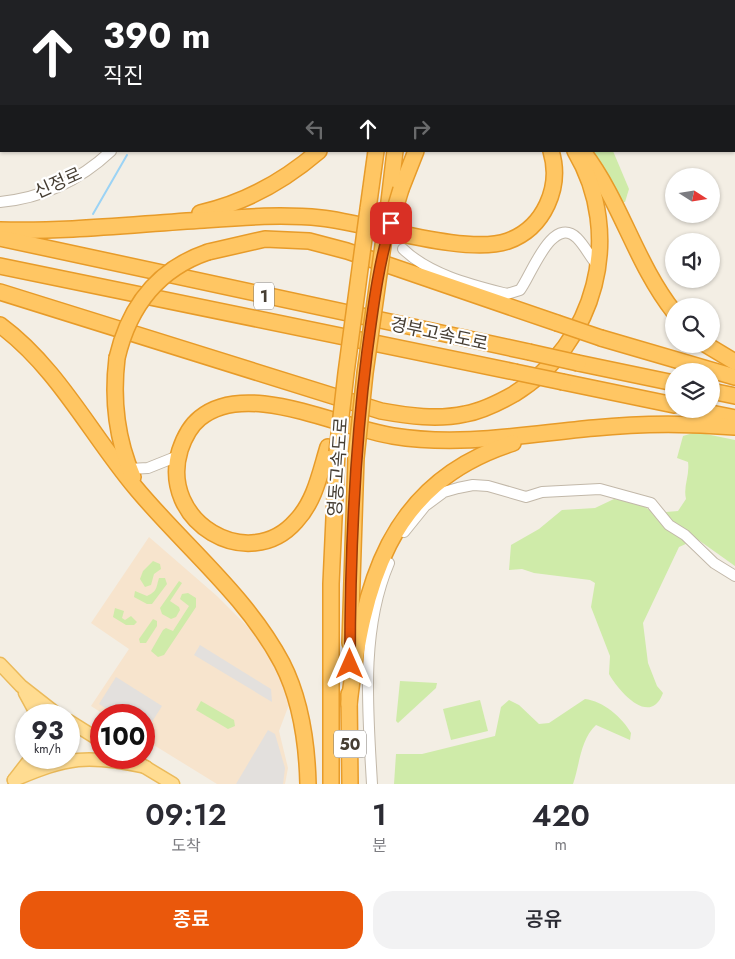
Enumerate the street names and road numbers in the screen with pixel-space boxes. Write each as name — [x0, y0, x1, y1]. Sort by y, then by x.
street label: 신정로 — [30, 161, 86, 205]
road number: 1 — [254, 282, 274, 310]
street label: 경부고속도로 — [388, 311, 490, 357]
street label: 영동고속도로 — [322, 417, 354, 517]
road number: 50 — [334, 731, 366, 758]

